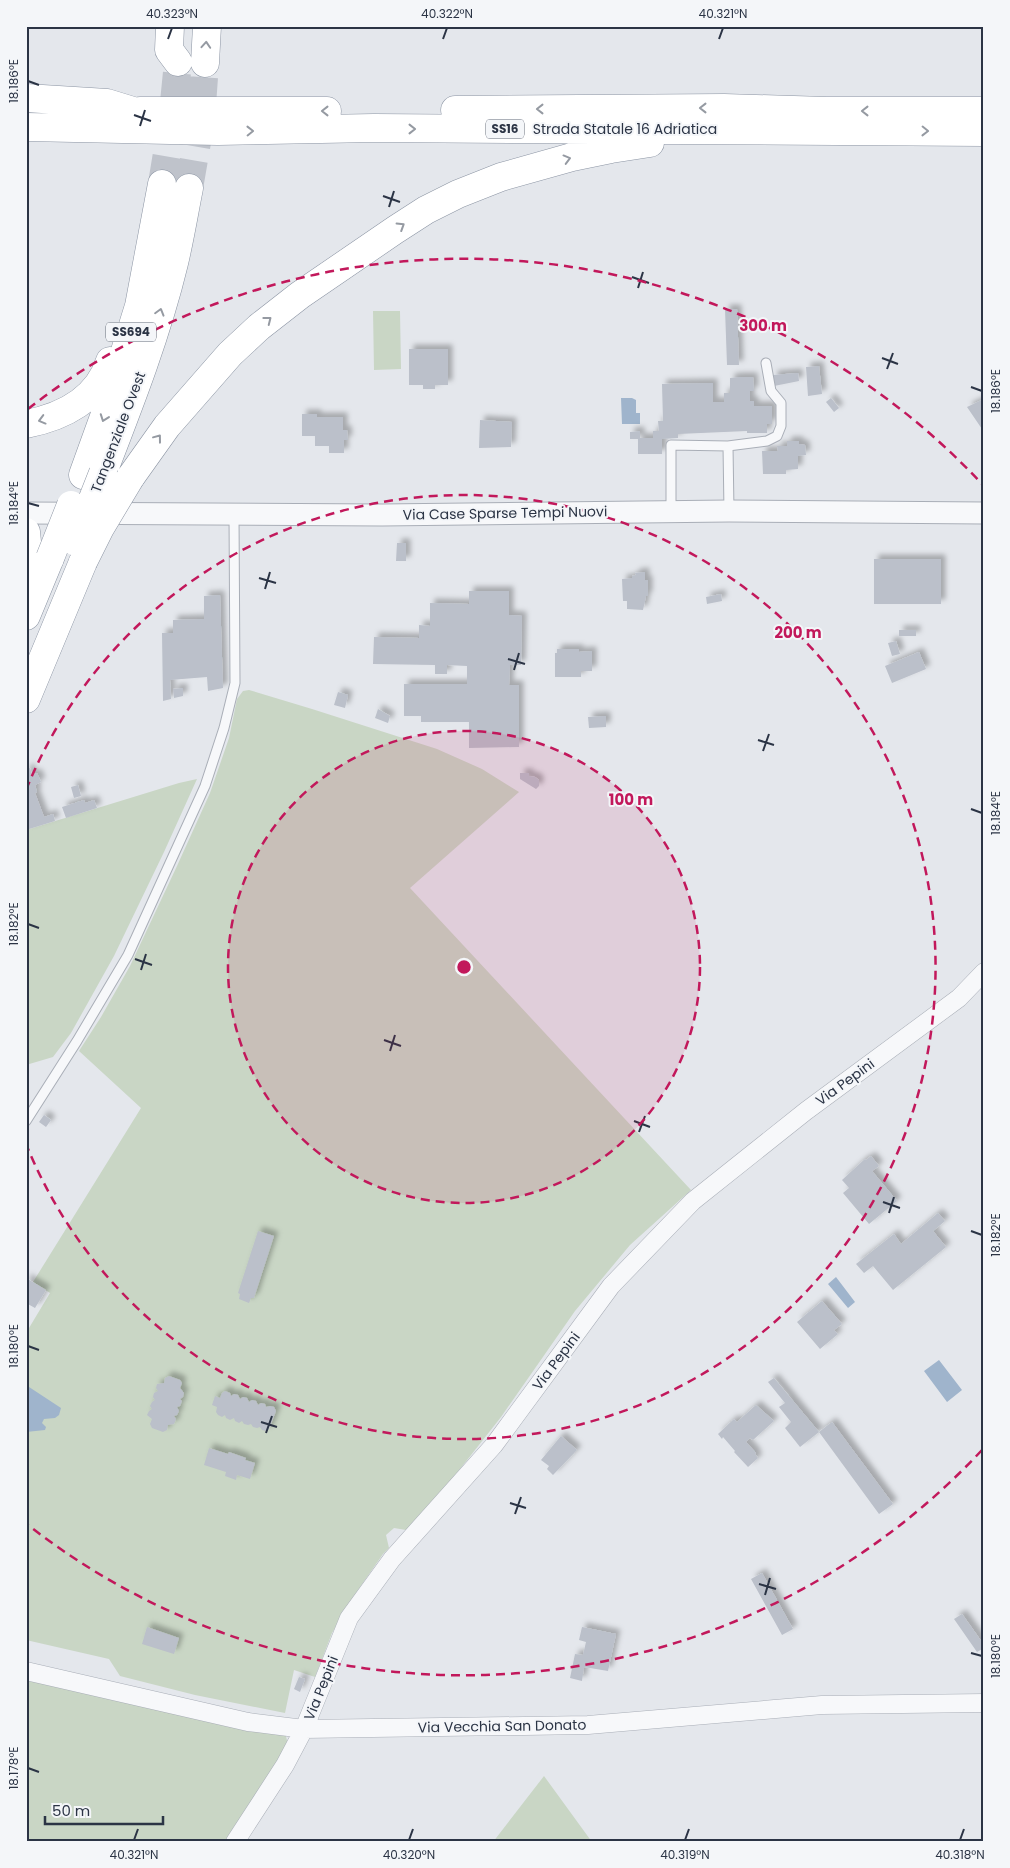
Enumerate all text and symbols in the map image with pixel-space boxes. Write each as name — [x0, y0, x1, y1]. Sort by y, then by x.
text: 40.323°N — [146, 5, 198, 22]
text: 40.322°N — [421, 5, 473, 22]
text: 40.321°N — [699, 5, 747, 22]
one-way arrow — [201, 41, 212, 49]
text: 18.186°E — [5, 59, 22, 103]
one-way arrow — [698, 103, 706, 113]
one-way arrow — [536, 104, 544, 114]
one-way arrow — [321, 106, 328, 116]
one-way arrow — [861, 106, 868, 116]
street label: Strada Statale 16 Adriatica — [533, 119, 717, 139]
road number: SS16 — [486, 120, 524, 138]
one-way arrow — [409, 124, 417, 134]
one-way arrow — [246, 126, 254, 136]
one-way arrow — [922, 126, 929, 136]
one-way arrow — [562, 154, 570, 164]
one-way arrow — [395, 223, 405, 232]
one-way arrow — [154, 307, 165, 316]
text: 300 m — [739, 315, 787, 336]
one-way arrow — [263, 316, 272, 325]
road number: SS694 — [106, 322, 156, 342]
street label: Tangenziale Ovest — [86, 369, 150, 495]
text: 18.186°E — [987, 369, 1004, 413]
one-way arrow — [100, 413, 110, 422]
one-way arrow — [38, 415, 47, 425]
one-way arrow — [152, 434, 161, 444]
text: 18.184°E — [5, 481, 22, 525]
street label: Via Case Sparse Tempi Nuovi — [403, 501, 607, 525]
text: 200 m — [774, 622, 822, 643]
text: 100 m — [609, 789, 653, 810]
text: 18.184°E — [987, 791, 1004, 835]
text: 18.182°E — [5, 902, 22, 946]
centre of rings — [455, 958, 473, 976]
street label: Via Pepini — [812, 1054, 878, 1110]
text: 18.182°E — [987, 1213, 1004, 1257]
text: 18.180°E — [5, 1324, 22, 1368]
street label: Via Pepini — [527, 1328, 585, 1394]
text: 18.180°E — [987, 1634, 1004, 1678]
street label: Via Pepini — [299, 1653, 343, 1723]
street label: Via Vecchia San Donato — [418, 1715, 586, 1737]
text: 18.178°E — [5, 1747, 22, 1789]
scale bar — [45, 1793, 162, 1825]
text: 50 m — [52, 1800, 90, 1821]
text: 40.321°N — [110, 1846, 158, 1863]
text: 40.320°N — [383, 1846, 435, 1863]
text: 40.319°N — [660, 1846, 710, 1863]
text: 40.318°N — [935, 1846, 985, 1863]

